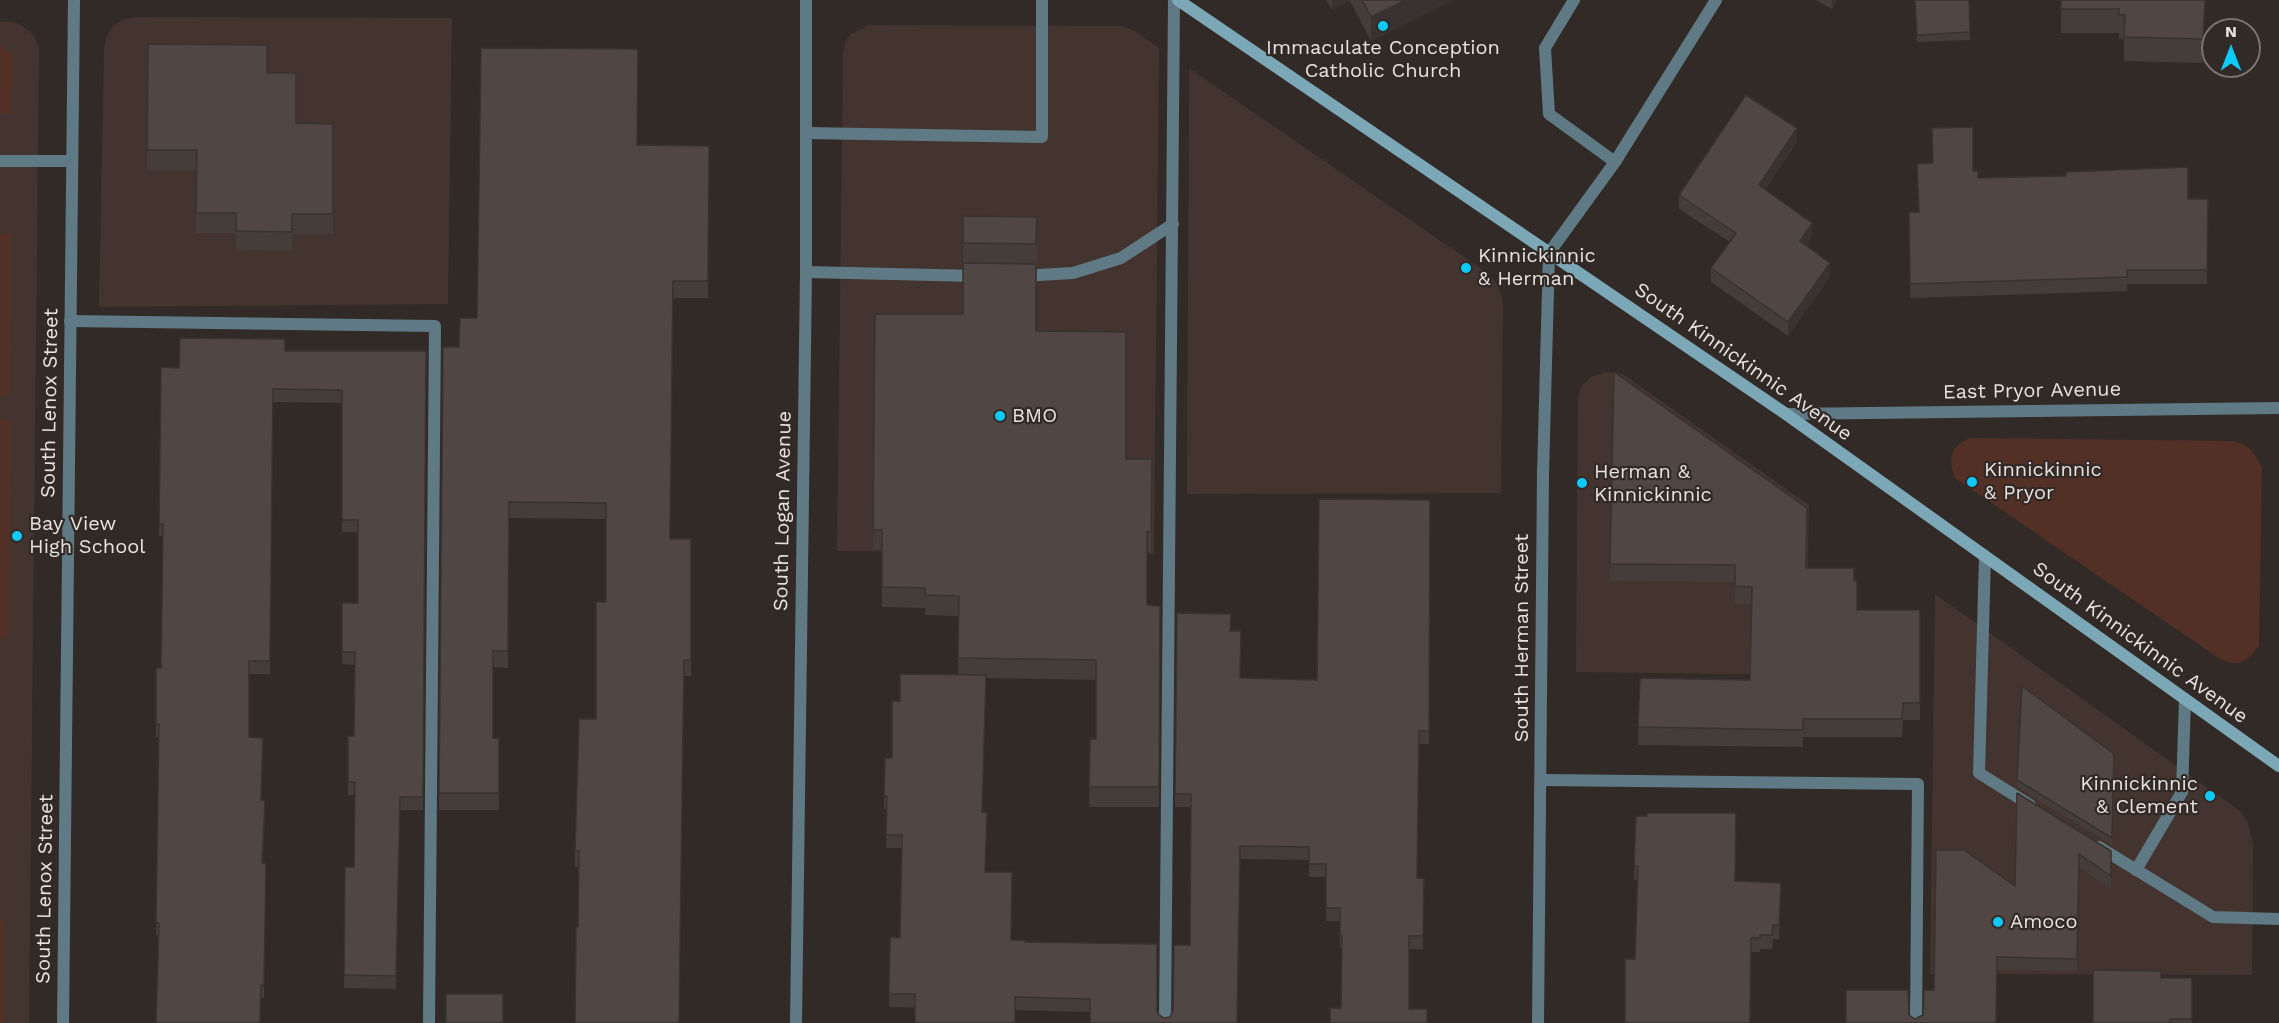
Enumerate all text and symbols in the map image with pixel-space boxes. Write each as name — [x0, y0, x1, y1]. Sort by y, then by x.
north arrow — [2201, 18, 2261, 78]
marker: Immaculate Conception Catholic Church — [1376, 19, 1390, 33]
text: N — [2225, 22, 2237, 41]
place label: Immaculate Conception Catholic Church — [1266, 36, 1500, 83]
place label: Kinnickinnic & Herman — [1478, 244, 1596, 291]
marker: Kinnickinnic & Herman — [1459, 261, 1473, 275]
street label: South Kinnickinnic Avenue — [1630, 278, 1856, 446]
street label: South Lenox Street — [36, 308, 64, 498]
street label: East Pryor Avenue — [1943, 377, 2121, 405]
place label: BMO — [1012, 404, 1057, 428]
marker: BMO — [993, 409, 1007, 423]
street label: South Logan Avenue — [769, 411, 797, 611]
place label: Kinnickinnic & Pryor — [1984, 458, 2102, 505]
place label: Herman & Kinnickinnic — [1594, 460, 1712, 507]
marker: Kinnickinnic & Pryor — [1965, 475, 1979, 489]
marker: Herman & Kinnickinnic — [1575, 476, 1589, 490]
place label: Bay View High School — [29, 512, 145, 559]
marker: Bay View High School — [10, 529, 24, 543]
street label: South Herman Street — [1510, 534, 1534, 742]
street label: South Kinnickinnic Avenue — [2028, 557, 2252, 729]
place label: Kinnickinnic & Clement — [2080, 772, 2198, 819]
marker: Kinnickinnic & Clement — [2203, 789, 2217, 803]
street label: South Lenox Street — [31, 794, 59, 984]
place label: Amoco — [2010, 910, 2077, 934]
marker: Amoco — [1991, 915, 2005, 929]

